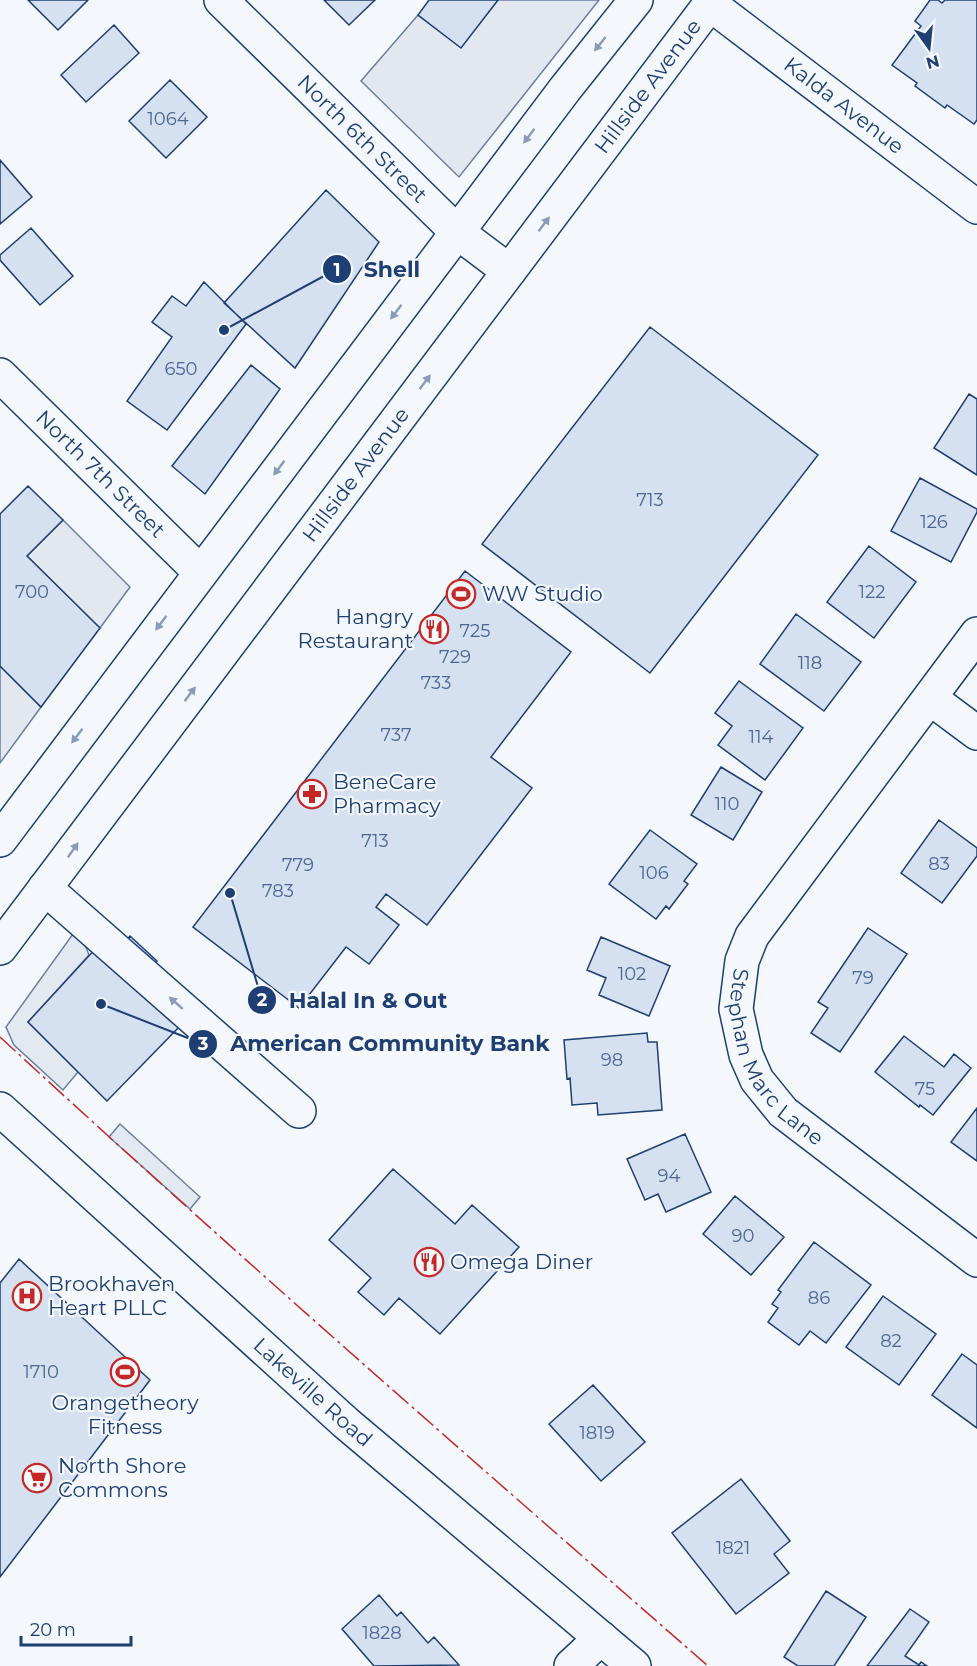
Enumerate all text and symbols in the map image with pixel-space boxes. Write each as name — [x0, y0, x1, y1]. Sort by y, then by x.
street label: Hillside Avenue — [589, 14, 706, 158]
north arrow — [899, 18, 959, 78]
one-way arrow — [595, 37, 607, 52]
text: N — [924, 51, 941, 73]
street label: Kalda Avenue — [779, 52, 909, 159]
street label: North 6th Street — [293, 69, 433, 208]
house number: 1064 — [147, 108, 189, 130]
one-way arrow — [524, 128, 536, 143]
one-way arrow — [538, 217, 550, 233]
callout: Shell — [322, 249, 432, 289]
text: Shell — [364, 256, 420, 283]
text: 1 — [333, 259, 341, 281]
one-way arrow — [390, 304, 403, 320]
house number: 650 — [164, 358, 198, 380]
one-way arrow — [418, 375, 430, 390]
street label: Hillside Avenue — [297, 402, 414, 547]
street label: North 7th Street — [31, 405, 171, 543]
one-way arrow — [273, 459, 285, 475]
house number: 713 — [636, 489, 664, 511]
house number: 126 — [920, 511, 948, 533]
sports icon: WW Studio — [445, 578, 477, 610]
house number: 700 — [15, 581, 49, 603]
place label: WW Studio — [482, 581, 603, 606]
house number: 122 — [859, 581, 885, 603]
place label: Hangry Restaurant — [298, 604, 414, 653]
restaurant icon: Hangry Restaurant — [418, 613, 450, 645]
one-way arrow — [156, 616, 168, 631]
house number: 725 — [459, 620, 491, 642]
house number: 729 — [439, 646, 471, 668]
house number: 118 — [798, 652, 822, 674]
house number: 733 — [421, 672, 451, 694]
one-way arrow — [184, 687, 196, 703]
house number: 737 — [381, 724, 411, 746]
house number: 114 — [749, 726, 774, 748]
one-way arrow — [71, 728, 83, 744]
place label: BeneCare Pharmacy — [333, 769, 441, 818]
pharmacy icon: BeneCare Pharmacy — [296, 778, 328, 810]
house number: 110 — [715, 793, 739, 815]
house number: 713 — [361, 830, 389, 852]
one-way arrow — [67, 843, 79, 859]
house number: 83 — [928, 853, 950, 875]
house number: 779 — [282, 854, 314, 876]
house number: 106 — [639, 862, 669, 884]
house number: 783 — [262, 880, 294, 902]
house number: 102 — [618, 963, 646, 985]
street label: Stephan Marc Lane — [723, 967, 829, 1150]
house number: 79 — [852, 967, 874, 989]
callout: Halal In & Out — [247, 980, 459, 1020]
text: Halal In & Out — [289, 987, 448, 1014]
text: 2 — [257, 989, 268, 1011]
one-way arrow — [169, 997, 184, 1010]
callout: American Community Bank — [188, 1024, 562, 1064]
text: American Community Bank — [229, 1030, 550, 1057]
text: 3 — [197, 1033, 209, 1055]
house number: 98 — [601, 1049, 623, 1071]
house number: 75 — [915, 1078, 935, 1100]
house number: 94 — [658, 1165, 681, 1187]
house number: 90 — [732, 1225, 754, 1247]
restaurant icon: Omega Diner — [413, 1246, 445, 1278]
place label: Omega Diner — [450, 1249, 593, 1274]
place label: Brookhaven Heart PLLC — [48, 1271, 175, 1320]
hospital icon: Brookhaven Heart PLLC — [11, 1280, 43, 1312]
house number: 86 — [808, 1287, 830, 1309]
house number: 82 — [880, 1330, 902, 1352]
street label: Lakeville Road — [249, 1332, 377, 1452]
sports icon: Orangetheory Fitness — [109, 1356, 141, 1388]
house number: 1710 — [23, 1361, 59, 1383]
place label: Orangetheory Fitness — [51, 1390, 199, 1439]
house number: 1819 — [579, 1422, 615, 1444]
place label: North Shore Commons — [58, 1453, 186, 1502]
supermarket icon: North Shore Commons — [21, 1462, 53, 1494]
house number: 1821 — [716, 1537, 750, 1559]
scale bar — [21, 1609, 130, 1647]
text: 20 m — [30, 1619, 76, 1641]
house number: 1828 — [362, 1622, 402, 1644]

